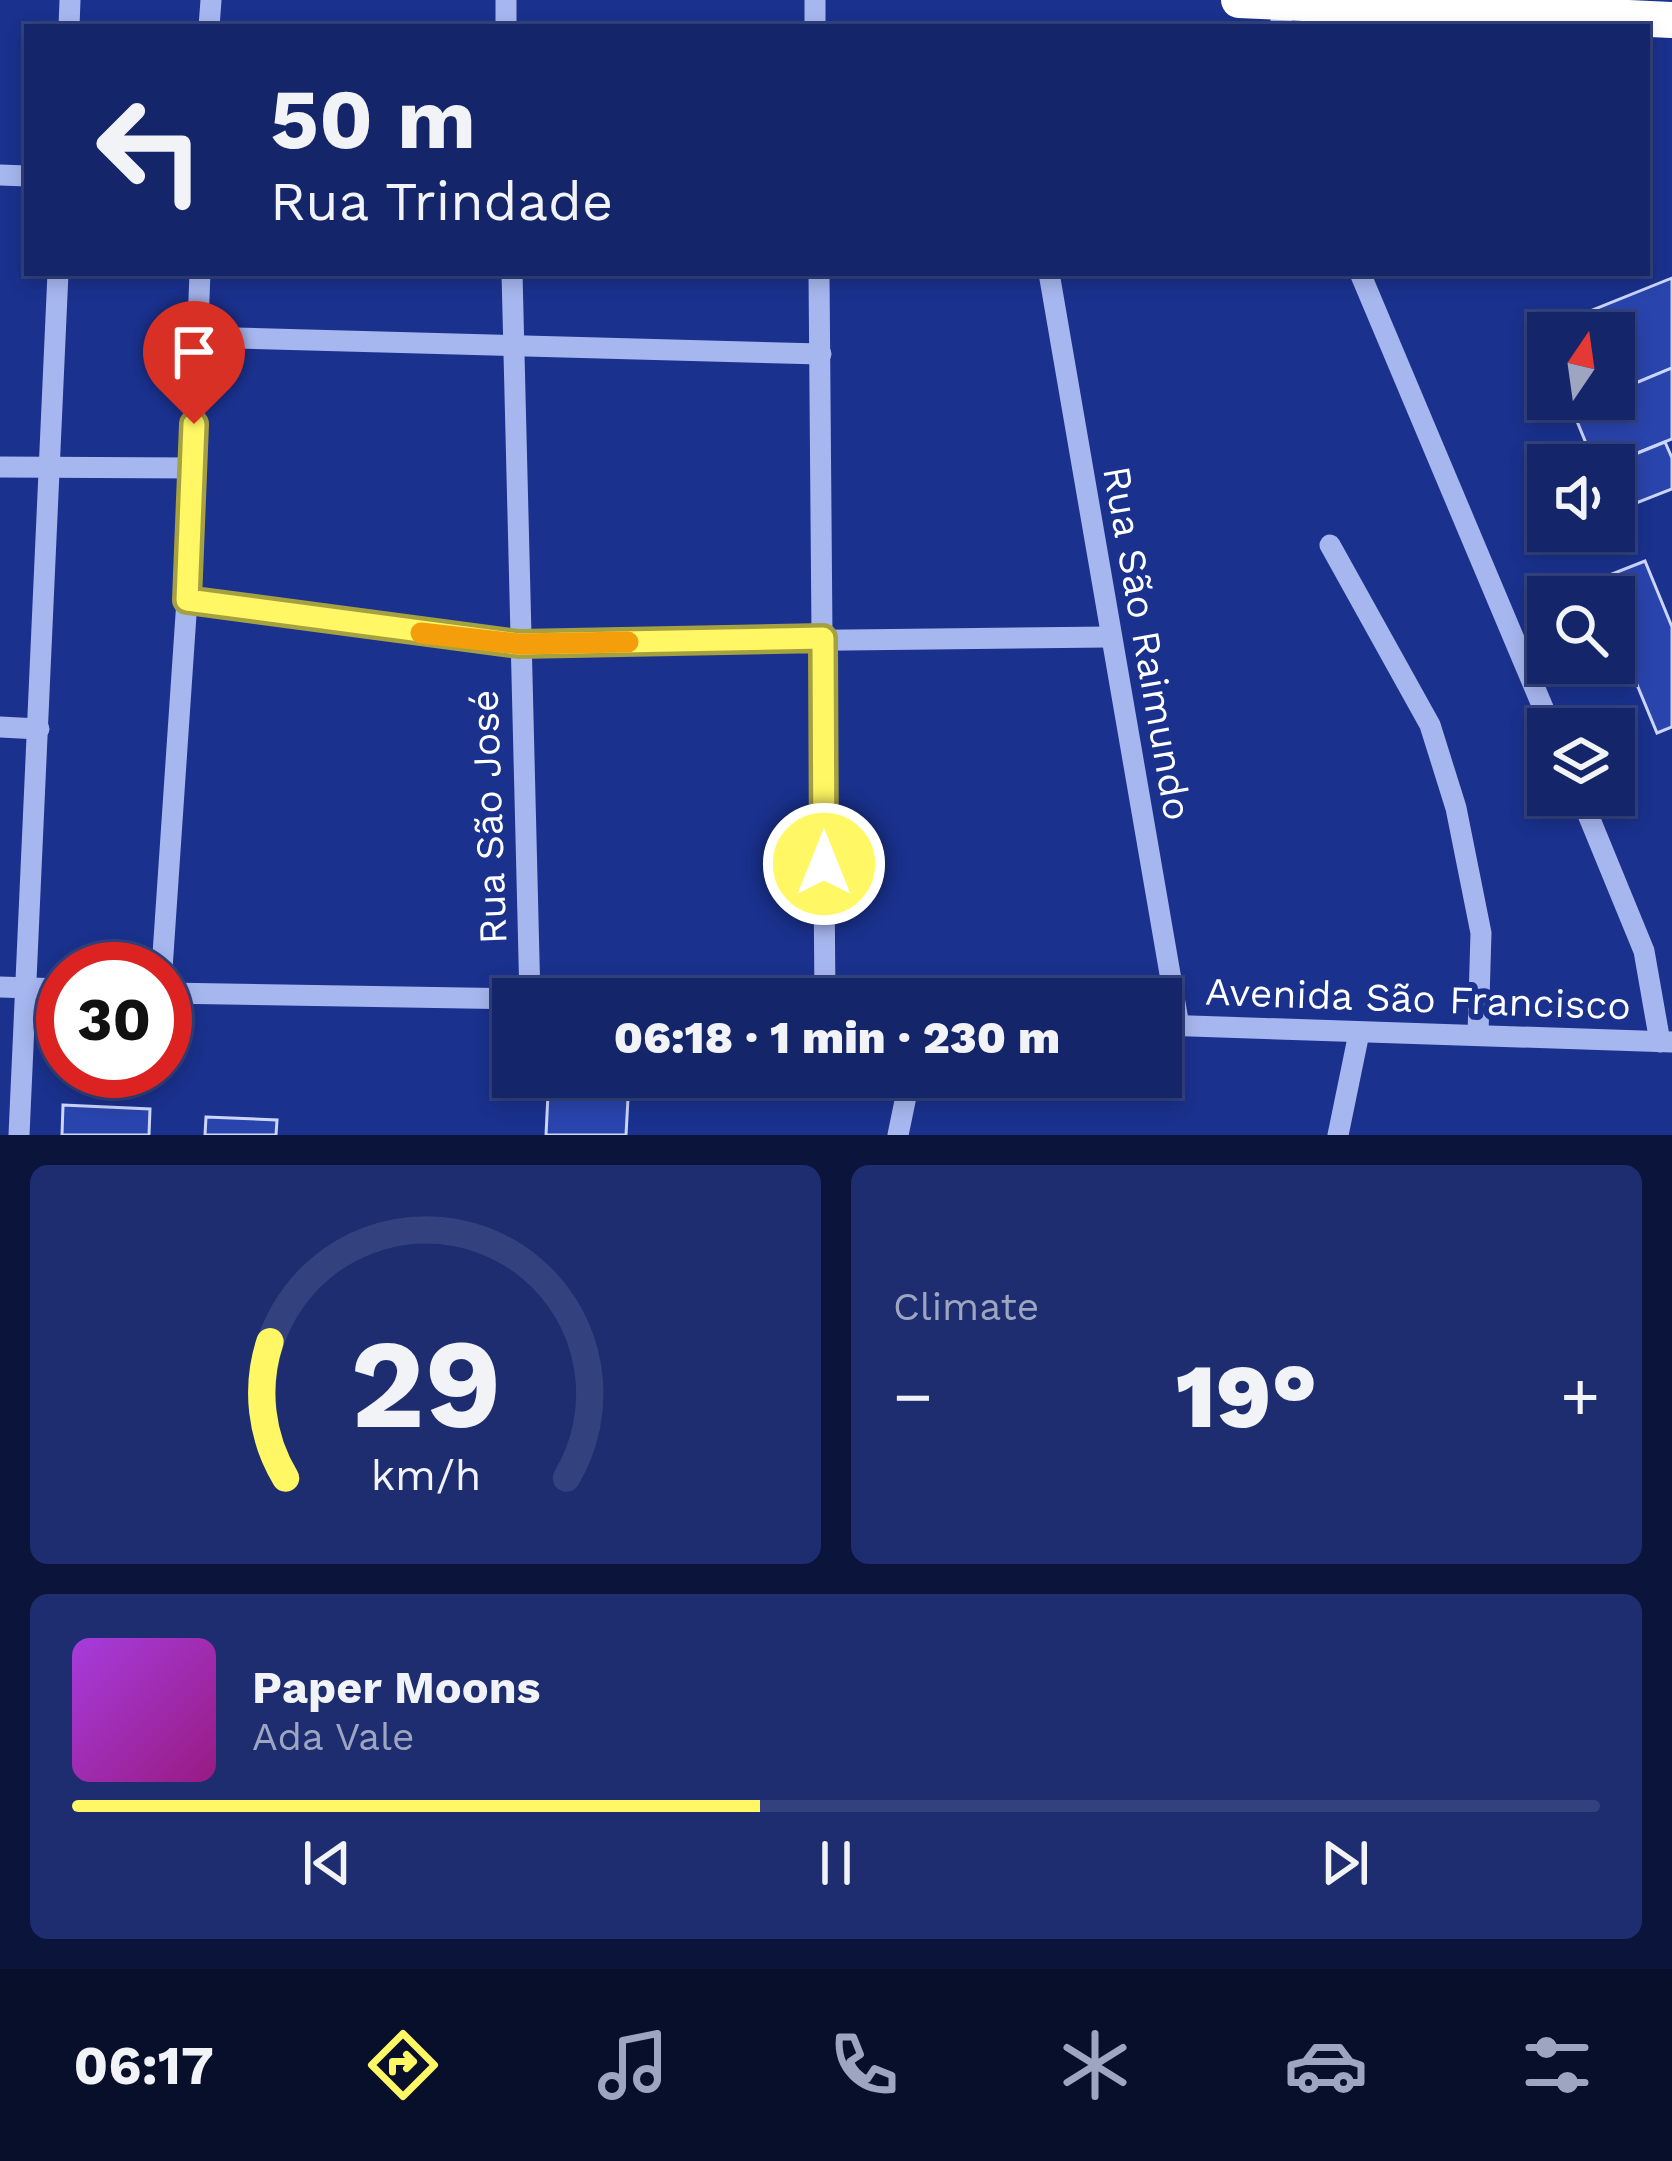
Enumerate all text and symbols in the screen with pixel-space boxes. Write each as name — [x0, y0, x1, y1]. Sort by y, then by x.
text: 50 m — [270, 70, 476, 168]
icon: left — [72, 72, 228, 228]
text: Rua Trindade — [270, 170, 613, 233]
pin — [143, 301, 245, 424]
north arrow — [1527, 312, 1635, 420]
map controls — [1527, 312, 1635, 816]
icon: arrive — [161, 319, 227, 385]
button: sound — [1527, 444, 1635, 552]
street label: Rua São Raimundo — [1094, 462, 1201, 824]
button: search — [1527, 576, 1635, 684]
street label: Rua São José — [462, 689, 515, 945]
button: layers — [1527, 708, 1635, 816]
position arrow — [761, 801, 887, 927]
speed limit sign: 30 — [36, 942, 192, 1098]
street label: Avenida São Francisco — [1204, 969, 1632, 1028]
text: 06:18 · 1 min · 230 m — [614, 1011, 1060, 1064]
text: Climate — [893, 1284, 1039, 1329]
text: 29 — [350, 1311, 501, 1457]
text: 19° — [1176, 1343, 1317, 1449]
text: − — [893, 1358, 933, 1435]
text: + — [1560, 1358, 1600, 1435]
text: km/h — [370, 1449, 481, 1499]
text: Paper Moons — [252, 1661, 541, 1714]
text: Ada Vale — [252, 1714, 414, 1759]
icon: previous — [294, 1830, 360, 1896]
icon: pause — [803, 1830, 869, 1896]
icon: next — [1312, 1830, 1378, 1896]
icon: directions — [361, 2023, 445, 2107]
icon: music — [591, 2023, 675, 2107]
icon: phone — [822, 2023, 906, 2107]
icon: climate — [1053, 2023, 1137, 2107]
icon: car — [1284, 2023, 1368, 2107]
icon: filters — [1515, 2023, 1599, 2107]
text: 06:17 — [73, 2034, 214, 2097]

